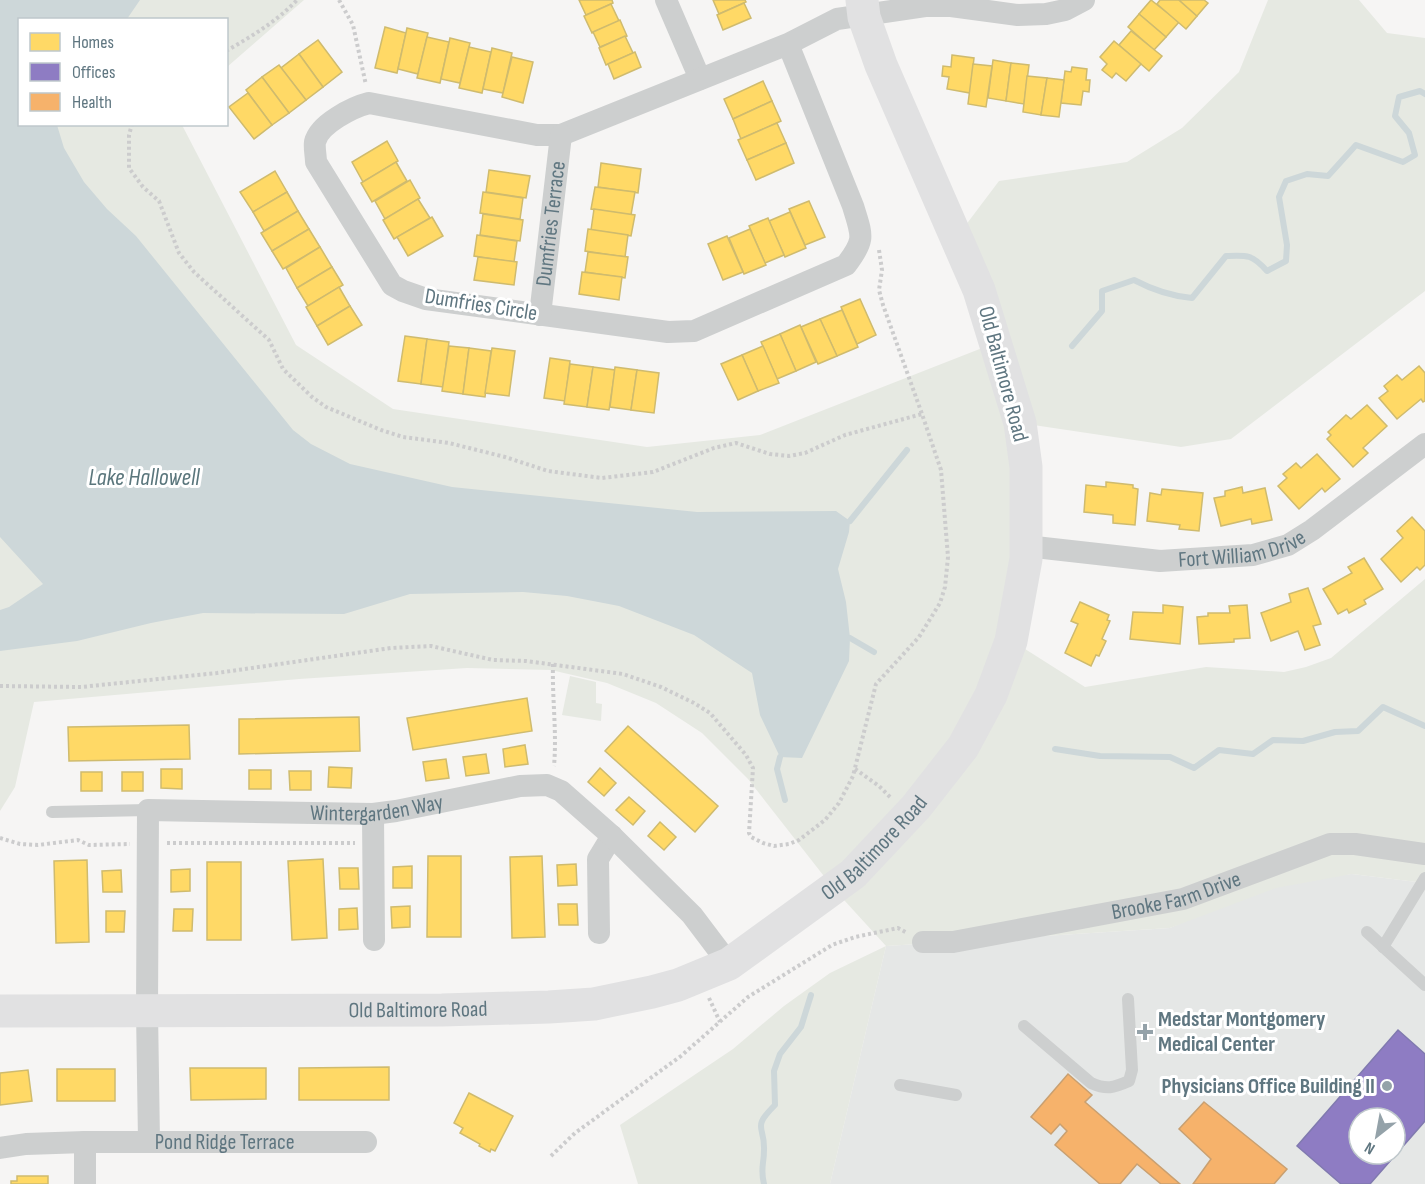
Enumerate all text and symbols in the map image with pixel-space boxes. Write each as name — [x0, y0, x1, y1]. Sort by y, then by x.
legend — [18, 18, 228, 126]
text: Homes — [72, 32, 114, 53]
text: Offices — [72, 62, 115, 83]
text: Health — [72, 92, 112, 113]
street label: Dumfries Terrace — [530, 160, 571, 288]
street label: Dumfries Circle — [423, 283, 539, 327]
street label: Old Baltimore Road — [972, 303, 1034, 445]
water label: Lake Hallowell — [88, 463, 200, 492]
street label: Fort William Drive — [1177, 524, 1311, 573]
street label: Wintergarden Way — [310, 788, 446, 828]
street label: Old Baltimore Road — [816, 790, 933, 906]
street label: Brooke Farm Drive — [1109, 865, 1245, 926]
street label: Old Baltimore Road — [348, 995, 488, 1024]
place label: Medstar Montgomery Medical Center — [1158, 1006, 1325, 1058]
marker: Medstar Montgomery Medical Center — [1136, 1023, 1154, 1041]
place label: Physicians Office Building II — [1162, 1073, 1375, 1100]
marker: Physicians Office Building II — [1380, 1079, 1394, 1093]
north arrow — [1347, 1106, 1407, 1166]
street label: Pond Ridge Terrace — [155, 1129, 295, 1156]
text: N — [1361, 1137, 1379, 1158]

